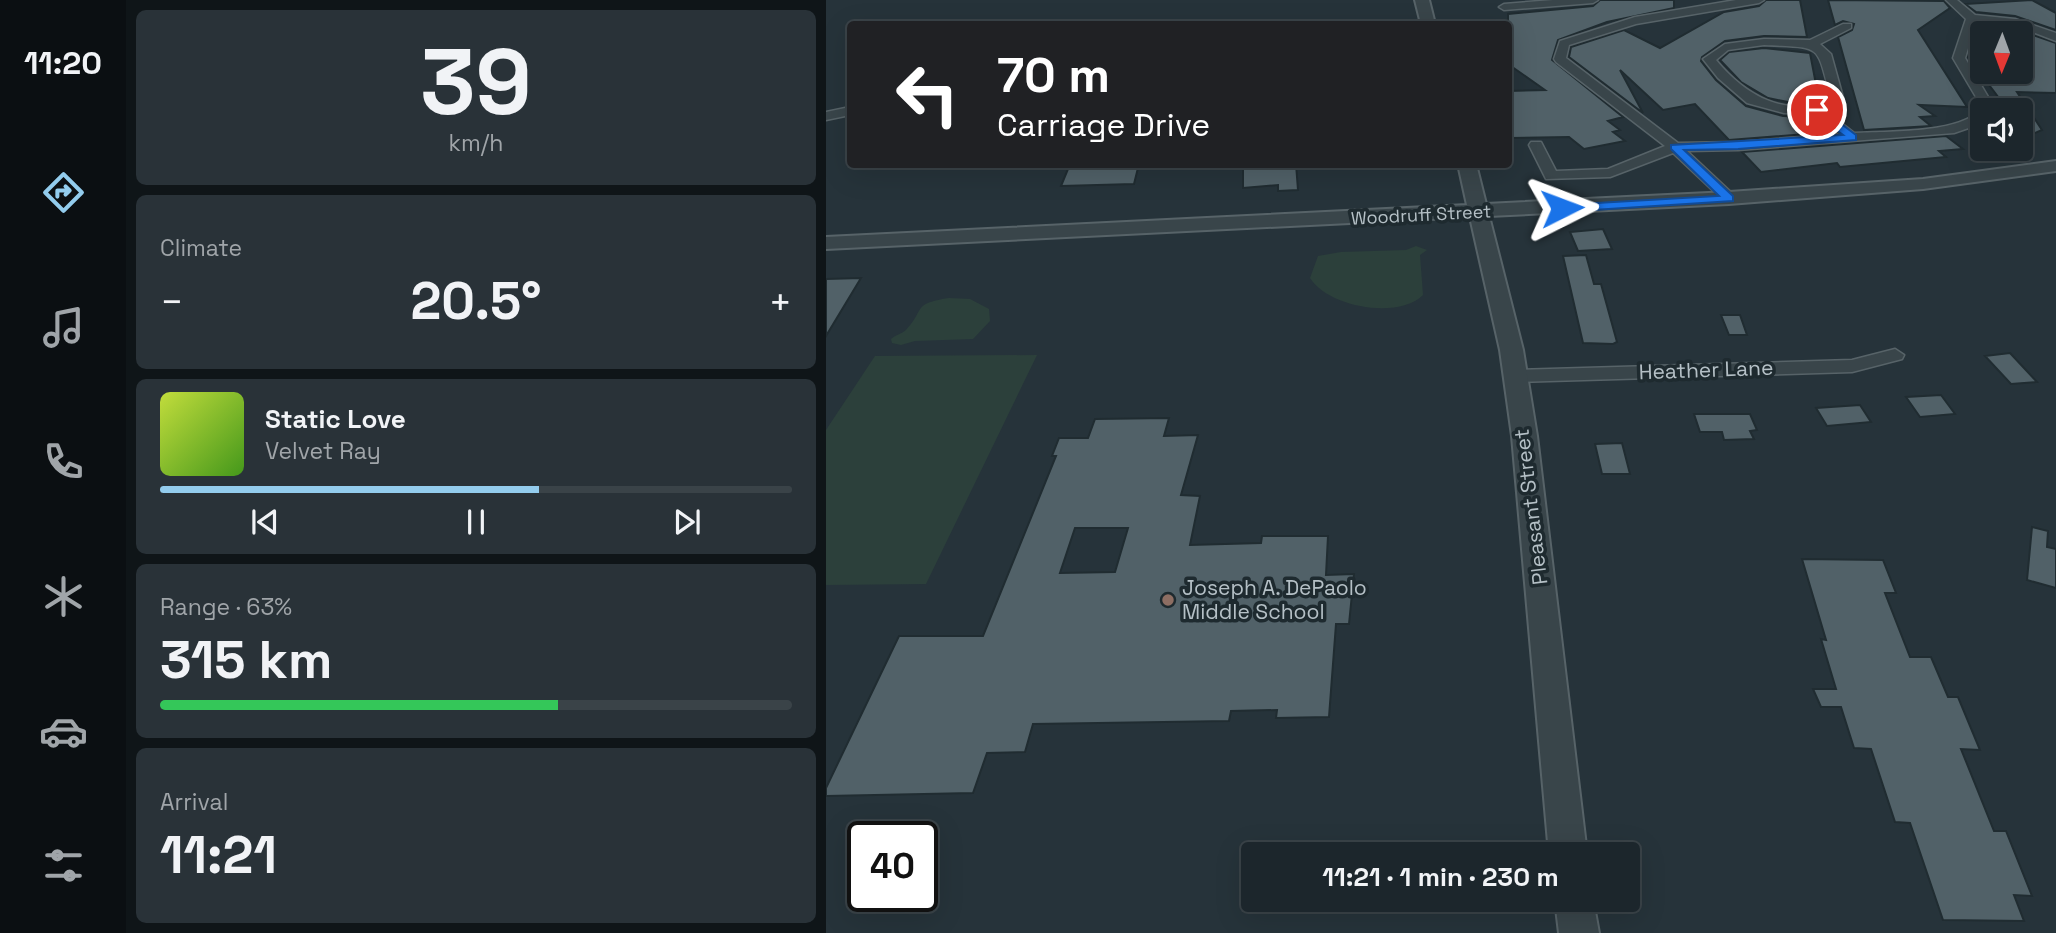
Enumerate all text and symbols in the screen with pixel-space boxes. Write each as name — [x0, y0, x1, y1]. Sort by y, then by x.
north arrow — [1970, 21, 2034, 84]
map controls — [1970, 21, 2033, 161]
text: 39 — [420, 24, 532, 141]
text: 11:20 — [24, 43, 102, 83]
text: 70 m — [997, 44, 1110, 106]
icon: left — [882, 49, 973, 140]
pin — [1787, 80, 1847, 140]
icon: arrive — [1798, 91, 1836, 129]
button: sound — [1970, 98, 2033, 161]
text: Carriage Drive — [997, 105, 1210, 145]
text: km/h — [449, 128, 503, 158]
icon: directions — [39, 168, 88, 217]
position arrow — [1525, 171, 1599, 245]
street label: Woodruff Street — [1350, 199, 1492, 230]
text: Climate — [160, 233, 242, 263]
text: 20.5° — [410, 268, 542, 334]
text: − — [160, 278, 184, 326]
text: + — [768, 278, 792, 326]
icon: music — [39, 303, 88, 352]
street label: Heather Lane — [1638, 354, 1774, 385]
text: Static Love — [265, 402, 406, 436]
street label: Pleasant Street — [1508, 427, 1553, 587]
text: Velvet Ray — [265, 436, 381, 466]
icon: phone — [39, 437, 88, 486]
icon: previous — [246, 503, 284, 541]
icon: pause — [457, 503, 495, 541]
icon: next — [668, 503, 706, 541]
icon: climate — [39, 572, 88, 621]
place label: Joseph A. DePaolo Middle School — [1182, 574, 1367, 625]
text: Range · 63% — [160, 592, 292, 622]
marker: Joseph A. DePaolo Middle School — [1160, 592, 1176, 608]
text: 315 km — [160, 627, 332, 693]
icon: car — [39, 707, 88, 756]
text: Arrival — [160, 787, 228, 817]
speed limit sign: 40 — [847, 821, 938, 912]
text: 11:21 — [160, 822, 277, 888]
icon: filters — [39, 841, 88, 890]
text: 11:21 · 1 min · 230 m — [1322, 860, 1559, 894]

